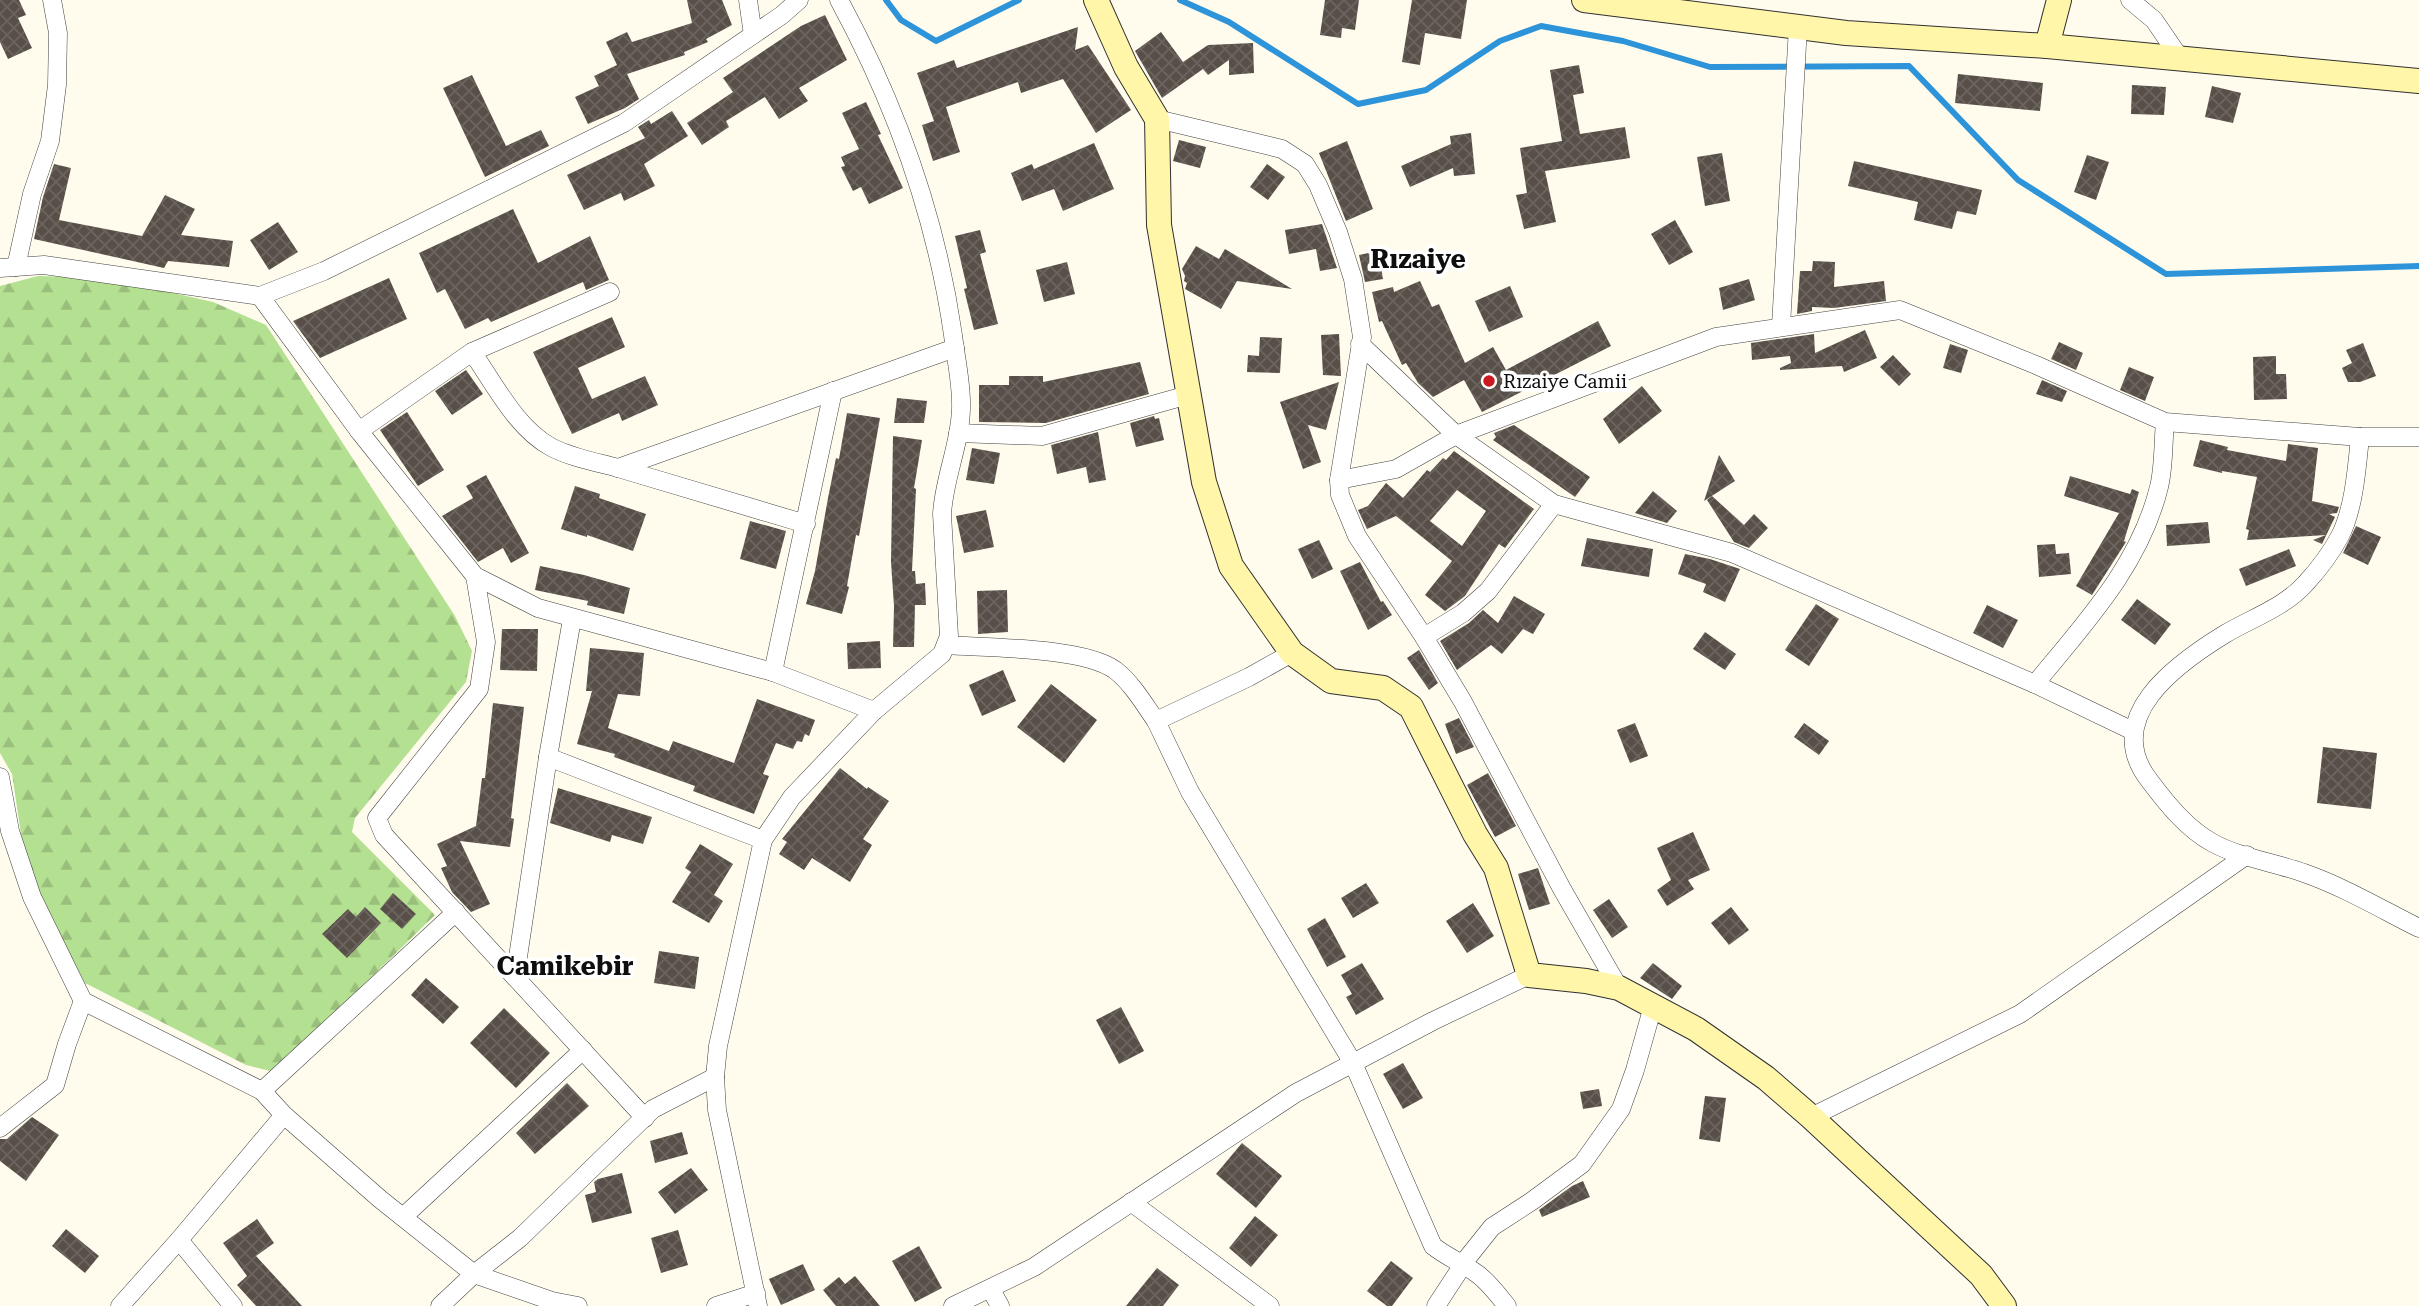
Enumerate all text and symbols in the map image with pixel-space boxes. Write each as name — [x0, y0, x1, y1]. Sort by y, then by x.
district label: Rızaiye — [1370, 244, 1466, 274]
place label: Rızaiye Camii — [1503, 370, 1627, 393]
marker: Rızaiye Camii — [1481, 373, 1497, 389]
district label: Camikebir — [496, 951, 634, 981]

